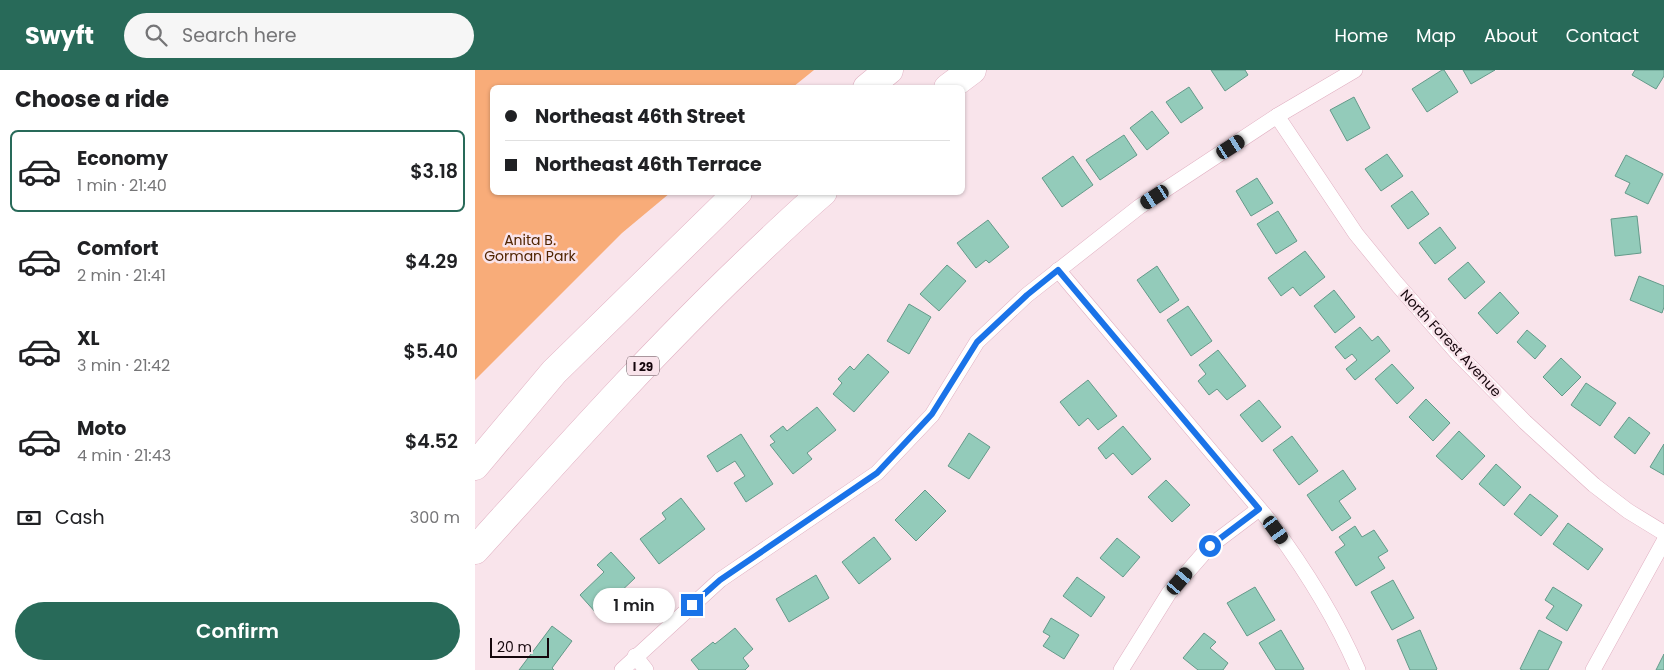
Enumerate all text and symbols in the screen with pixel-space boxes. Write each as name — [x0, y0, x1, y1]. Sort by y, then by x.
search box — [124, 13, 474, 58]
text: Swyft — [25, 19, 94, 52]
icon: search — [142, 21, 170, 49]
text: Search here — [182, 22, 297, 49]
text: Home — [1334, 23, 1388, 48]
text: Map — [1416, 23, 1456, 48]
text: About — [1484, 23, 1538, 48]
text: Contact — [1566, 23, 1639, 48]
text: Choose a ride — [15, 84, 169, 115]
text: Northeast 46th Street — [535, 103, 745, 130]
car — [1214, 133, 1247, 161]
text: Economy — [77, 145, 168, 172]
icon: car — [17, 149, 62, 194]
text: Northeast 46th Terrace — [535, 151, 762, 178]
text: $3.18 — [410, 158, 458, 185]
text: 1 min · 21:40 — [77, 174, 167, 197]
car — [1138, 183, 1171, 211]
park label: Anita B. Gorman Park — [484, 230, 577, 266]
text: Comfort — [77, 235, 159, 262]
icon: car — [17, 239, 62, 284]
text: $4.29 — [405, 248, 458, 275]
text: 2 min · 21:41 — [77, 264, 166, 287]
street label: North Forest Avenue — [1396, 285, 1506, 401]
text: XL — [77, 325, 100, 352]
icon: car — [17, 329, 62, 374]
text: $5.40 — [404, 338, 458, 365]
text: 3 min · 21:42 — [77, 354, 170, 377]
road number: I 29 — [627, 356, 659, 376]
text: Moto — [77, 415, 126, 442]
icon: car — [17, 419, 62, 464]
text: $4.52 — [405, 428, 458, 455]
text: 4 min · 21:43 — [77, 444, 171, 467]
icon: cash — [15, 504, 43, 532]
text: Cash — [55, 504, 105, 531]
text: 300 m — [410, 506, 460, 529]
car — [1261, 513, 1290, 547]
route start — [1199, 535, 1221, 557]
car — [1164, 565, 1195, 597]
callout: 1 min — [592, 588, 675, 622]
text: 1 min — [613, 594, 655, 617]
route end — [681, 594, 703, 616]
button: Confirm — [15, 602, 460, 660]
scale bar — [490, 635, 549, 658]
text: 20 m — [497, 637, 532, 657]

